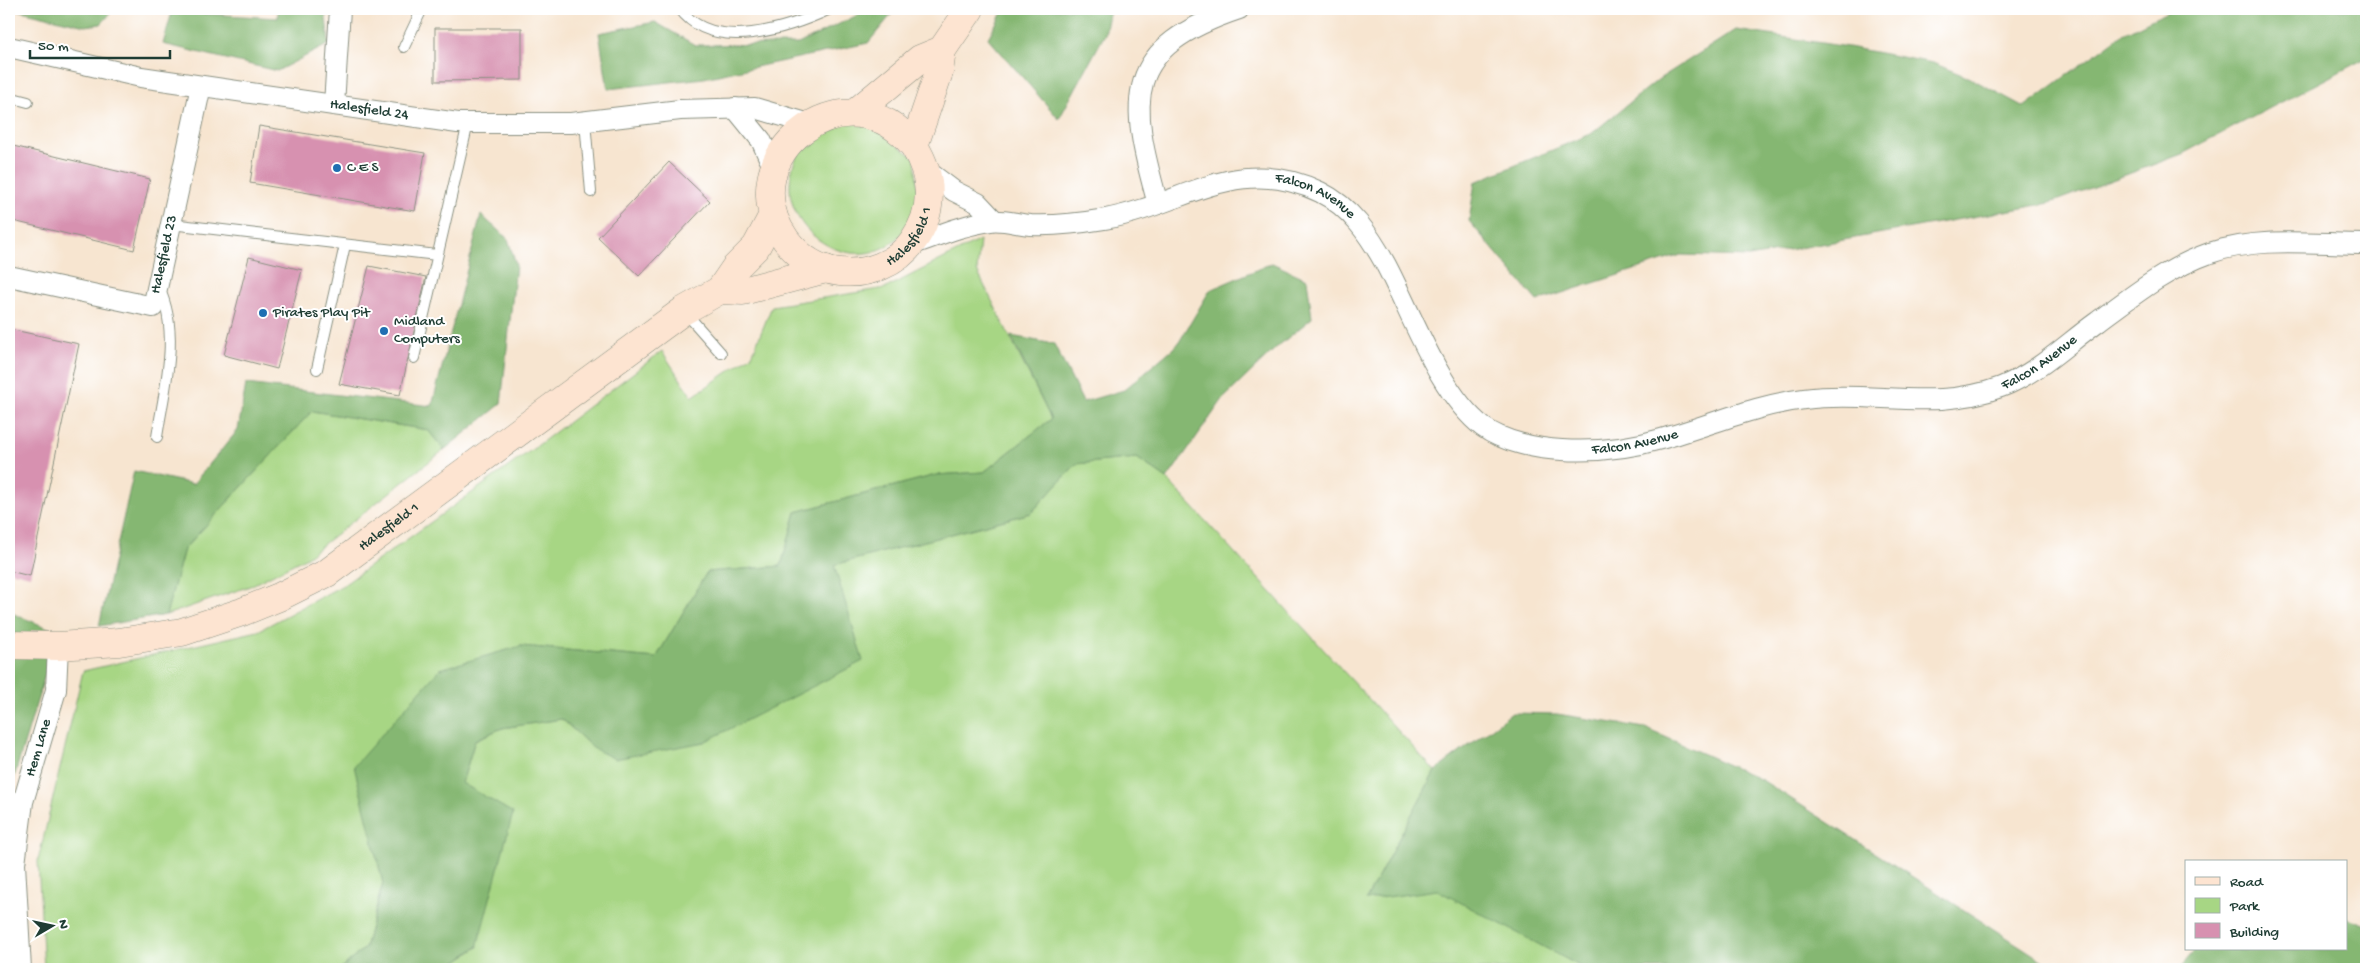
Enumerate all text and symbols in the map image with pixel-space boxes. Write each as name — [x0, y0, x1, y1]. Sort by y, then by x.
scale bar — [30, 28, 170, 60]
text: 50 m — [38, 38, 69, 56]
street label: Halesfield 24 — [329, 96, 410, 125]
place label: C E S — [347, 159, 379, 177]
marker: C E S — [331, 162, 343, 174]
street label: Falcon Avenue — [1273, 169, 1359, 223]
street label: Halesfield 1 — [883, 206, 937, 271]
street label: Halesfield 23 — [147, 213, 182, 295]
place label: Pirates Play Pit — [272, 304, 371, 322]
marker: Pirates Play Pit — [257, 307, 269, 319]
place label: Midland Computers — [394, 313, 460, 348]
marker: Midland Computers — [378, 325, 390, 337]
street label: Falcon Avenue — [1998, 331, 2081, 395]
street label: Falcon Avenue — [1590, 425, 1681, 459]
street label: Halesfield 1 — [355, 499, 423, 555]
street label: Hem Lane — [22, 717, 56, 779]
legend — [2185, 860, 2348, 950]
text: Road — [2230, 874, 2264, 892]
text: Park — [2229, 898, 2260, 916]
north arrow — [28, 900, 78, 950]
text: N — [53, 919, 71, 930]
text: Building — [2229, 924, 2279, 942]

